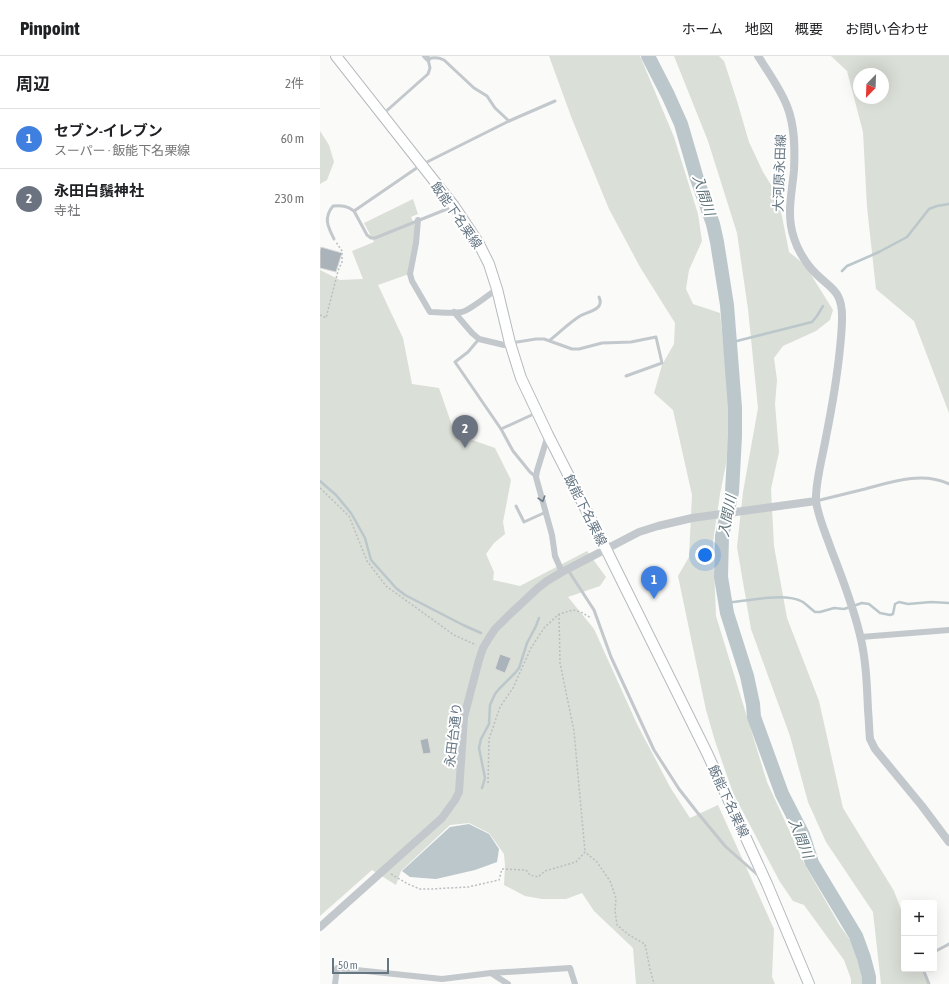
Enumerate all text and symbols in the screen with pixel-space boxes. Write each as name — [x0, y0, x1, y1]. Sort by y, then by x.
text: Pinpoint — [20, 17, 80, 39]
text: ホーム — [681, 21, 723, 37]
text: 地図 — [745, 21, 773, 37]
text: 概要 — [795, 21, 823, 37]
text: お問い合わせ — [845, 21, 929, 37]
north arrow — [853, 68, 889, 104]
text: 周辺 — [16, 74, 50, 94]
text: 2件 — [285, 76, 304, 91]
text: セブン-イレブン — [54, 122, 163, 139]
text: 1 — [26, 131, 32, 146]
text: 60 m — [281, 131, 304, 146]
street label: 大河原永田線 — [771, 134, 788, 212]
text: スーパー · 飯能下名栗線 — [54, 143, 190, 158]
water label: 入間川 — [690, 173, 719, 219]
street label: 飯能下名栗線 — [428, 179, 485, 252]
text: 永田白鬚神社 — [54, 182, 144, 199]
text: 2 — [26, 191, 32, 206]
text: 230 m — [275, 191, 304, 206]
text: 寺社 — [54, 203, 80, 218]
pin: 2 — [452, 415, 478, 448]
street label: 飯能下名栗線 — [561, 472, 610, 548]
water label: 入間川 — [715, 492, 739, 538]
one-way arrow — [537, 496, 546, 503]
your location — [695, 545, 715, 565]
pin: 1 — [641, 566, 667, 599]
street label: 永田台通り — [442, 702, 465, 768]
street label: 飯能下名栗線 — [705, 763, 752, 840]
water label: 入間川 — [786, 816, 817, 862]
map controls — [901, 900, 937, 972]
button: + — [901, 900, 937, 936]
button: − — [901, 936, 937, 972]
scale bar — [332, 956, 389, 975]
text: 50 m — [338, 959, 358, 971]

